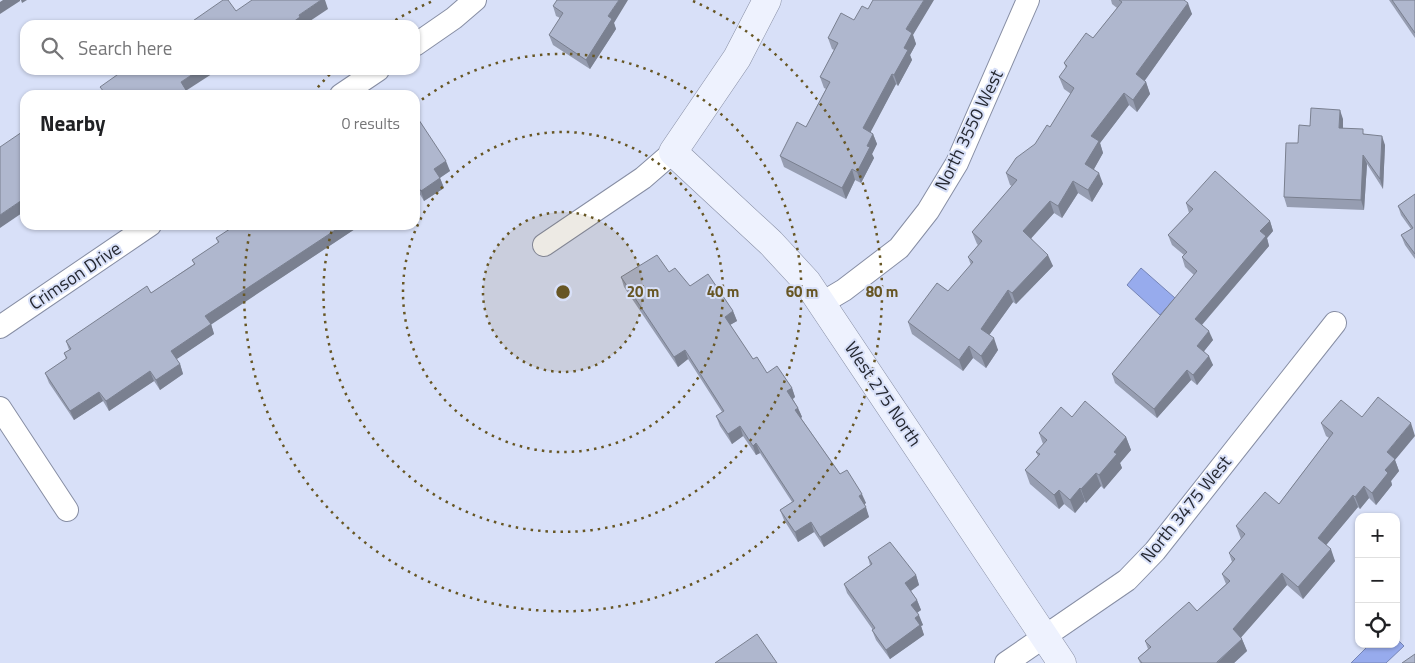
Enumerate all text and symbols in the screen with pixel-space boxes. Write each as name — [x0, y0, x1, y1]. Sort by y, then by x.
search box — [20, 20, 420, 75]
text: Search here — [78, 33, 172, 62]
icon: search — [38, 34, 66, 62]
street label: North 3550 West — [928, 64, 1010, 195]
text: Nearby — [40, 107, 105, 139]
text: 0 results — [341, 111, 400, 135]
street label: Crimson Drive — [23, 235, 126, 316]
text: 20 m — [627, 280, 659, 303]
text: 40 m — [707, 280, 739, 303]
text: 60 m — [786, 280, 818, 303]
text: 80 m — [866, 280, 898, 303]
centre of rings — [554, 283, 572, 301]
street label: West 275 North — [838, 336, 929, 452]
street label: North 3475 West — [1134, 449, 1238, 568]
map controls — [1355, 513, 1400, 648]
button: + — [1355, 513, 1400, 558]
button: − — [1355, 558, 1400, 603]
button: locate — [1355, 603, 1400, 648]

